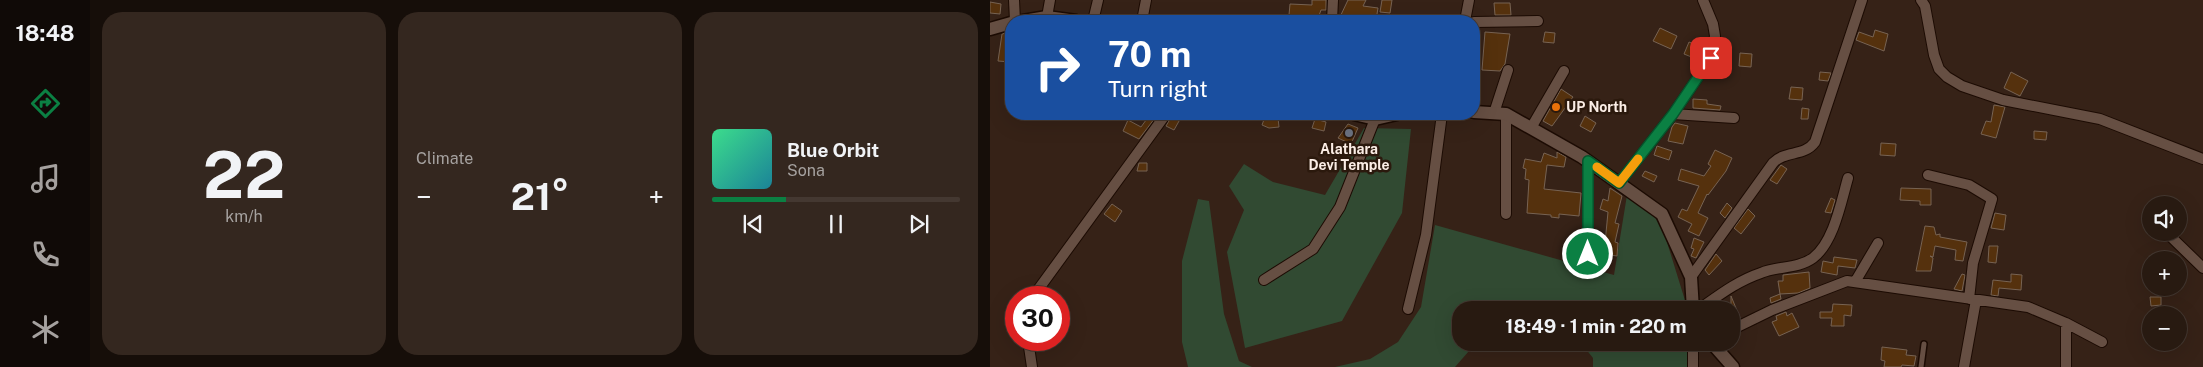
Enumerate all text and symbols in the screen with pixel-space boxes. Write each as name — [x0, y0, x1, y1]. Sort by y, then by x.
text: 18:48 — [15, 20, 75, 46]
text: 70 m — [1108, 34, 1191, 75]
icon: right — [1025, 35, 1090, 100]
pin — [1690, 37, 1732, 79]
icon: arrive — [1697, 44, 1725, 72]
text: Turn right — [1108, 76, 1208, 102]
icon: directions — [28, 86, 63, 121]
place label: UP North — [1566, 99, 1627, 115]
marker: UP North — [1550, 101, 1562, 113]
marker: Alathara Devi Temple — [1343, 127, 1355, 139]
text: 22 — [203, 136, 285, 213]
text: Blue Orbit — [787, 139, 879, 161]
place label: Alathara Devi Temple — [1308, 141, 1390, 173]
text: Climate — [416, 149, 473, 168]
icon: music — [28, 161, 63, 196]
text: Sona — [787, 161, 825, 180]
text: 21° — [511, 174, 569, 219]
text: − — [416, 180, 432, 213]
text: + — [648, 180, 664, 213]
map controls — [2142, 196, 2187, 351]
button: sound — [2142, 196, 2187, 241]
text: km/h — [225, 207, 263, 226]
icon: previous — [739, 210, 767, 238]
icon: pause — [822, 210, 850, 238]
icon: next — [905, 210, 933, 238]
position arrow — [1561, 227, 1613, 279]
icon: phone — [28, 237, 63, 272]
button: + — [2142, 251, 2187, 296]
speed limit sign: 30 — [1005, 286, 1070, 351]
button: − — [2142, 306, 2187, 351]
icon: climate — [28, 312, 63, 347]
text: 18:49 · 1 min · 220 m — [1505, 315, 1687, 337]

